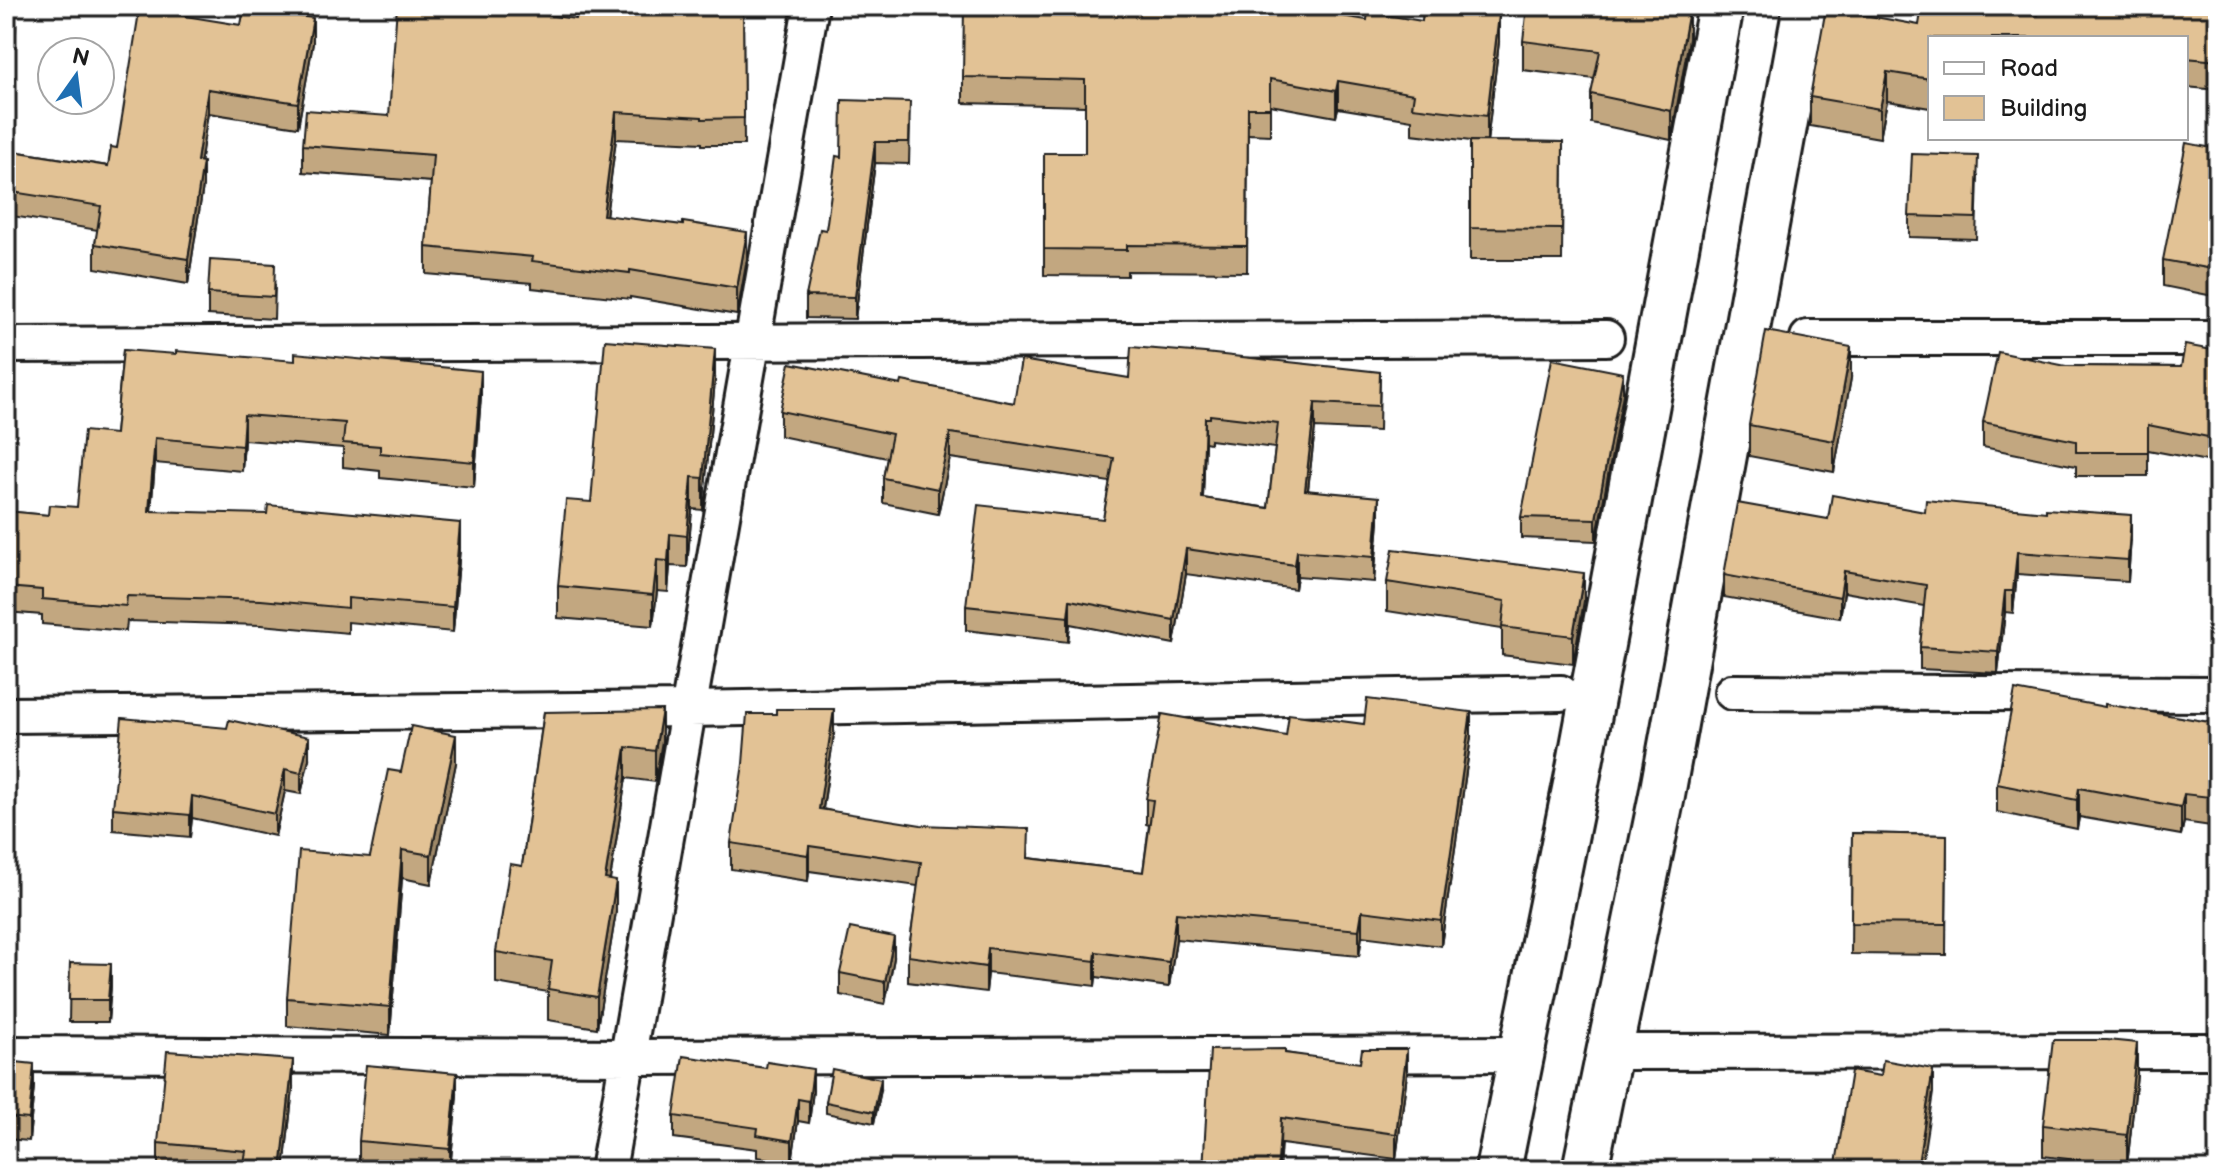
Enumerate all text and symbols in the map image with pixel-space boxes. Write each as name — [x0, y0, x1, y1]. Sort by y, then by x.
north arrow — [36, 36, 116, 116]
legend — [1928, 36, 2188, 140]
text: N — [69, 43, 92, 73]
text: Road — [2000, 54, 2058, 83]
text: Building — [2000, 94, 2087, 123]

